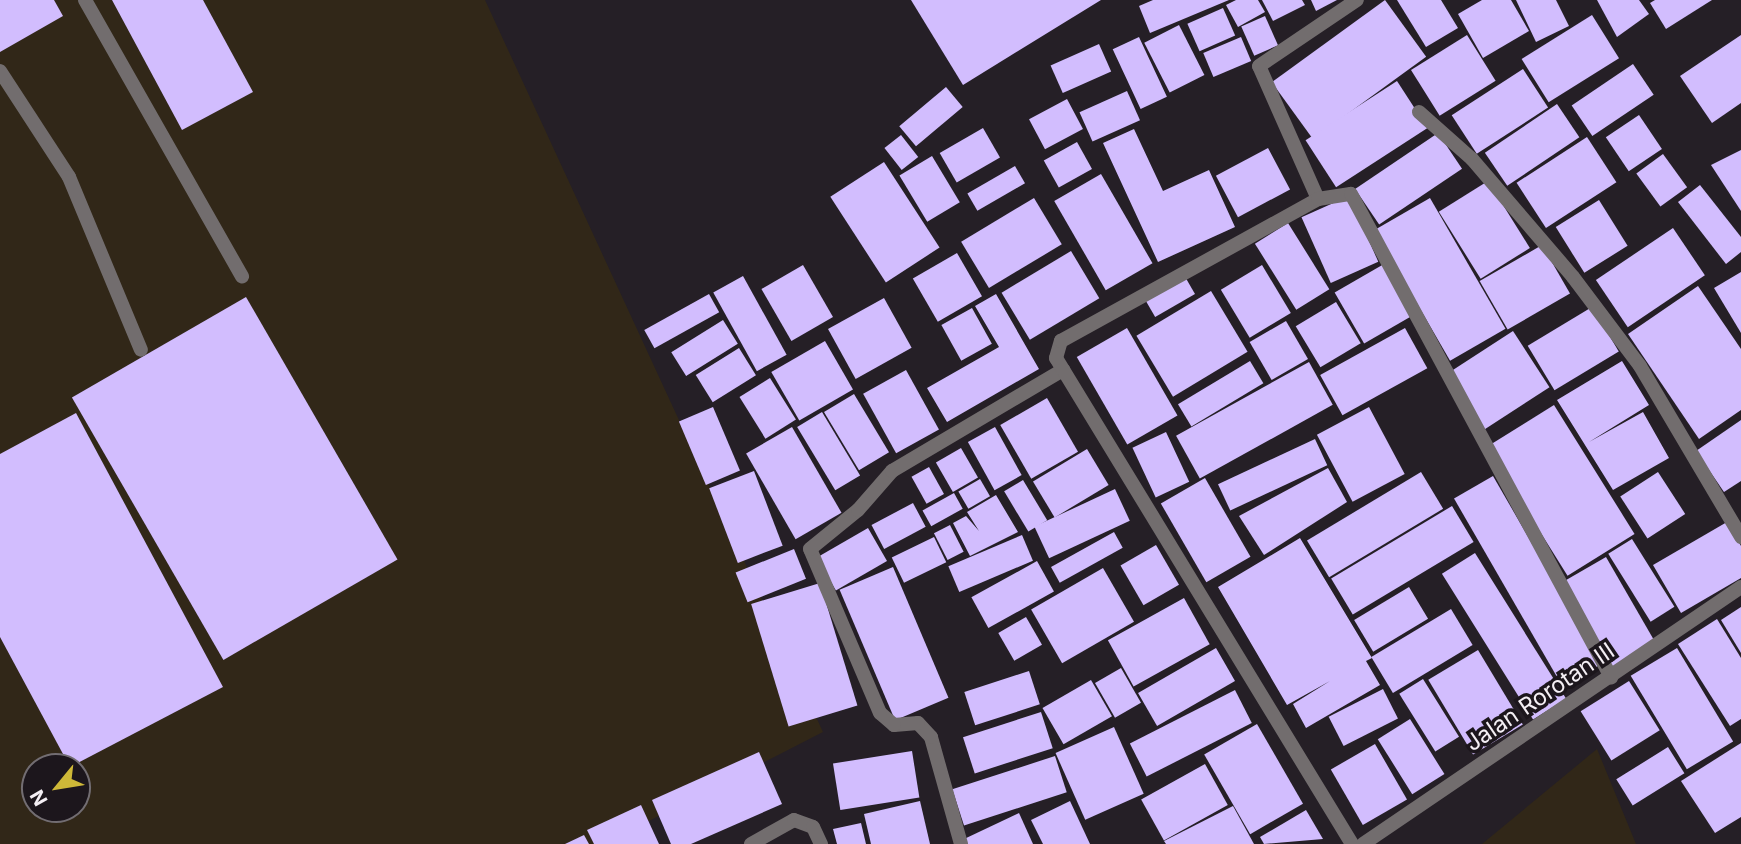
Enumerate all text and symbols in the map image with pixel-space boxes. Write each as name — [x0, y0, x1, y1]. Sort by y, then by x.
street label: Jalan Rorotan III — [1460, 637, 1620, 757]
north arrow — [21, 753, 91, 823]
text: N — [26, 786, 53, 810]

